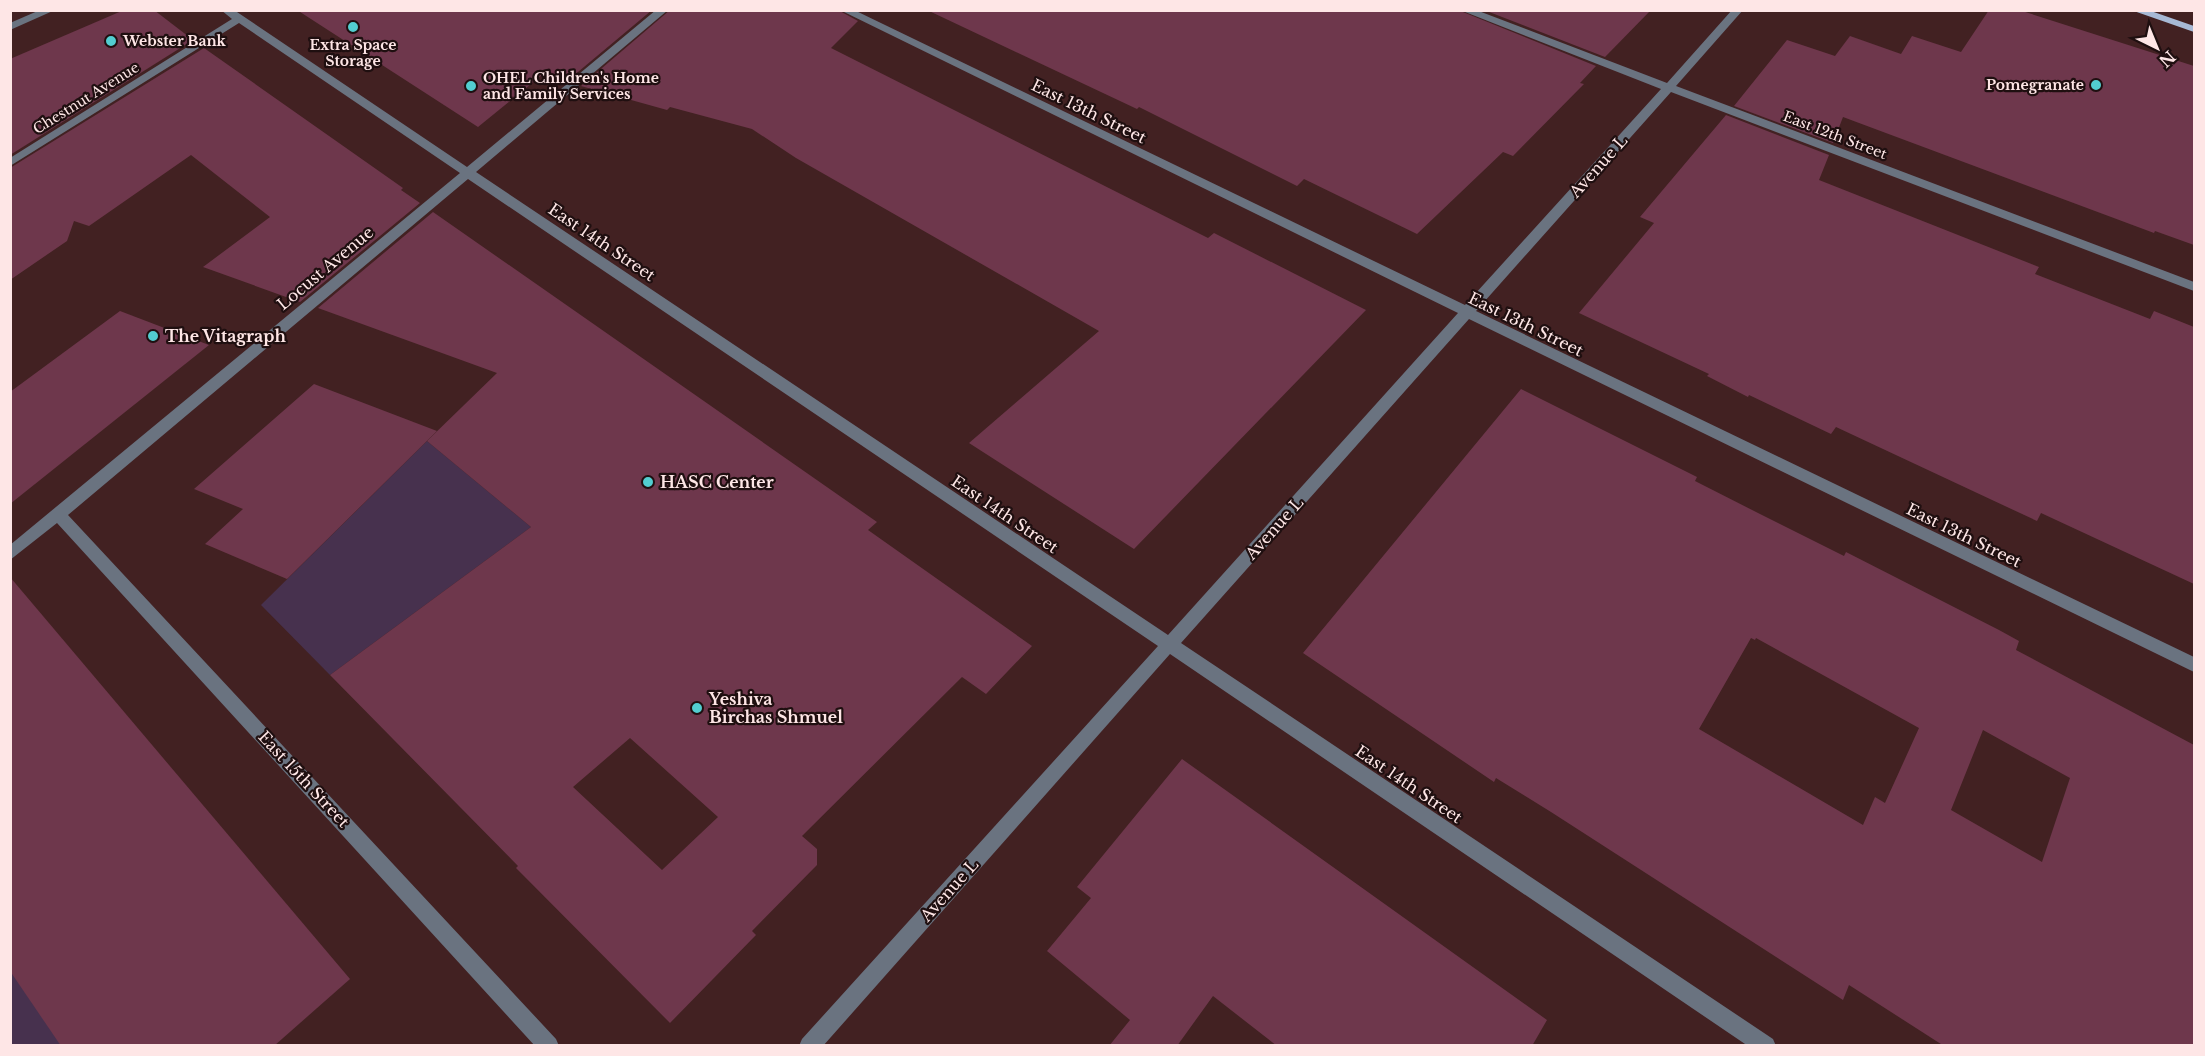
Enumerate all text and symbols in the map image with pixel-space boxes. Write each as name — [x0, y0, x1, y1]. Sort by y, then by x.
north arrow — [2127, 18, 2187, 78]
marker: Extra Space Storage — [346, 20, 360, 34]
place label: Webster Bank — [122, 32, 227, 50]
marker: Webster Bank — [104, 34, 118, 48]
place label: Extra Space Storage — [310, 36, 396, 70]
text: N — [2155, 47, 2180, 71]
street label: Chestnut Avenue — [30, 58, 142, 138]
place label: OHEL Children's Home and Family Services — [483, 69, 659, 103]
street label: East 13th Street — [1028, 75, 1150, 147]
place label: Pomegranate — [1986, 76, 2084, 94]
marker: Pomegranate — [2089, 78, 2103, 92]
marker: OHEL Children's Home and Family Services — [464, 79, 478, 93]
street label: East 12th Street — [1781, 107, 1890, 163]
street label: Avenue L — [1564, 130, 1631, 202]
street label: East 14th Street — [545, 199, 659, 285]
street label: Locust Avenue — [273, 222, 377, 314]
street label: East 13th Street — [1465, 288, 1587, 360]
place label: The Vitagraph — [165, 326, 286, 346]
marker: The Vitagraph — [146, 329, 160, 343]
street label: East 14th Street — [948, 471, 1062, 557]
place label: HASC Center — [660, 472, 774, 492]
marker: HASC Center — [641, 475, 655, 489]
street label: Avenue L — [1240, 492, 1307, 564]
street label: East 13th Street — [1903, 499, 2025, 571]
place label: Yeshiva Birchas Shmuel — [708, 689, 843, 727]
marker: Yeshiva Birchas Shmuel — [690, 701, 704, 715]
street label: East 15th Street — [254, 727, 354, 831]
street label: East 14th Street — [1352, 741, 1466, 827]
street label: Avenue L — [915, 854, 982, 926]

